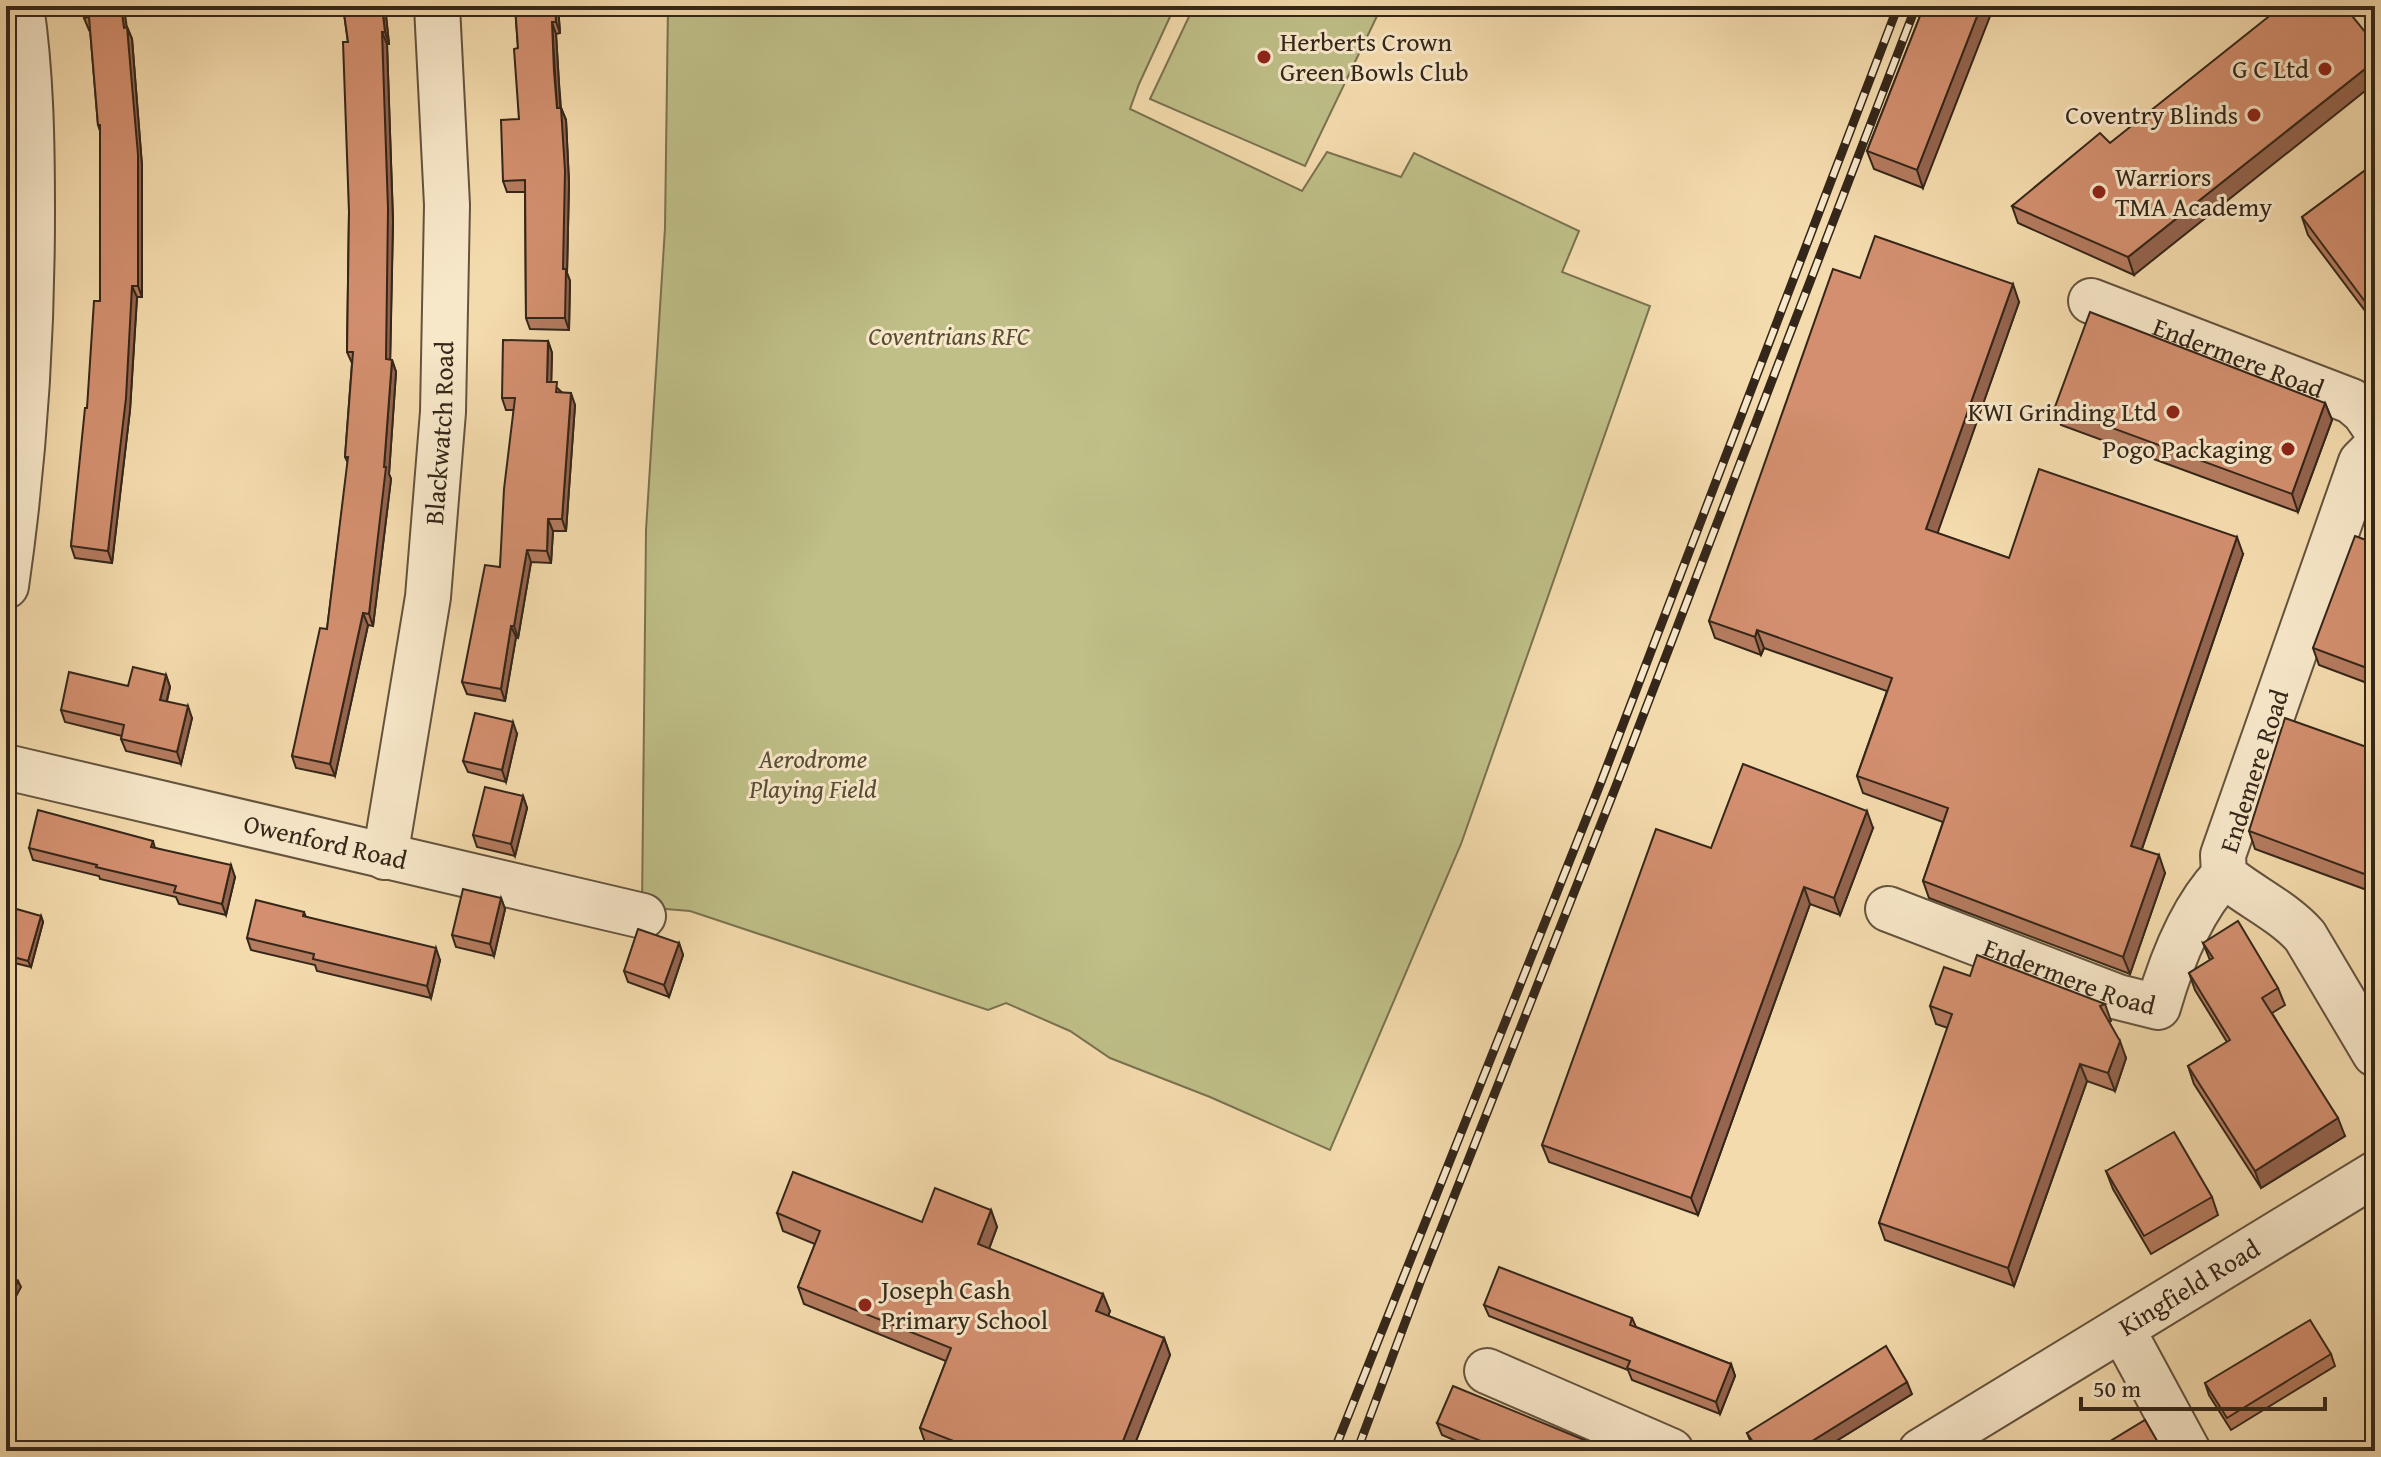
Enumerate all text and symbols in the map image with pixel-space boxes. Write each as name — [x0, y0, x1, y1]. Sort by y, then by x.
place label: Herberts Crown Green Bowls Club — [1280, 22, 1469, 91]
marker: Herberts Crown Green Bowls Club — [1255, 48, 1273, 66]
place label: G C Ltd — [2232, 49, 2309, 88]
marker: G C Ltd — [2316, 60, 2334, 78]
place label: Coventry Blinds — [2065, 95, 2238, 134]
marker: Coventry Blinds — [2245, 106, 2263, 124]
place label: Warriors TMA Academy — [2115, 157, 2272, 226]
marker: Warriors TMA Academy — [2090, 183, 2108, 201]
street label: Endermere Road — [2147, 307, 2330, 408]
park label: Coventrians RFC — [868, 316, 1031, 355]
street label: Blackwatch Road — [414, 341, 463, 526]
place label: KWI Grinding Ltd — [1968, 392, 2157, 431]
marker: KWI Grinding Ltd — [2164, 403, 2182, 421]
place label: Pogo Packaging — [2102, 429, 2272, 468]
marker: Pogo Packaging — [2279, 440, 2297, 458]
street label: Endemere Road — [2209, 684, 2298, 858]
park label: Aerodrome Playing Field — [748, 739, 877, 808]
street label: Owenford Road — [240, 803, 411, 879]
street label: Endermere Road — [1978, 927, 2160, 1025]
street label: Kingfield Road — [2111, 1229, 2267, 1345]
place label: Joseph Cash Primary School — [878, 1270, 1048, 1339]
marker: Joseph Cash Primary School — [856, 1296, 874, 1314]
scale bar — [2081, 1361, 2325, 1411]
text: 50 m — [2093, 1371, 2141, 1406]

